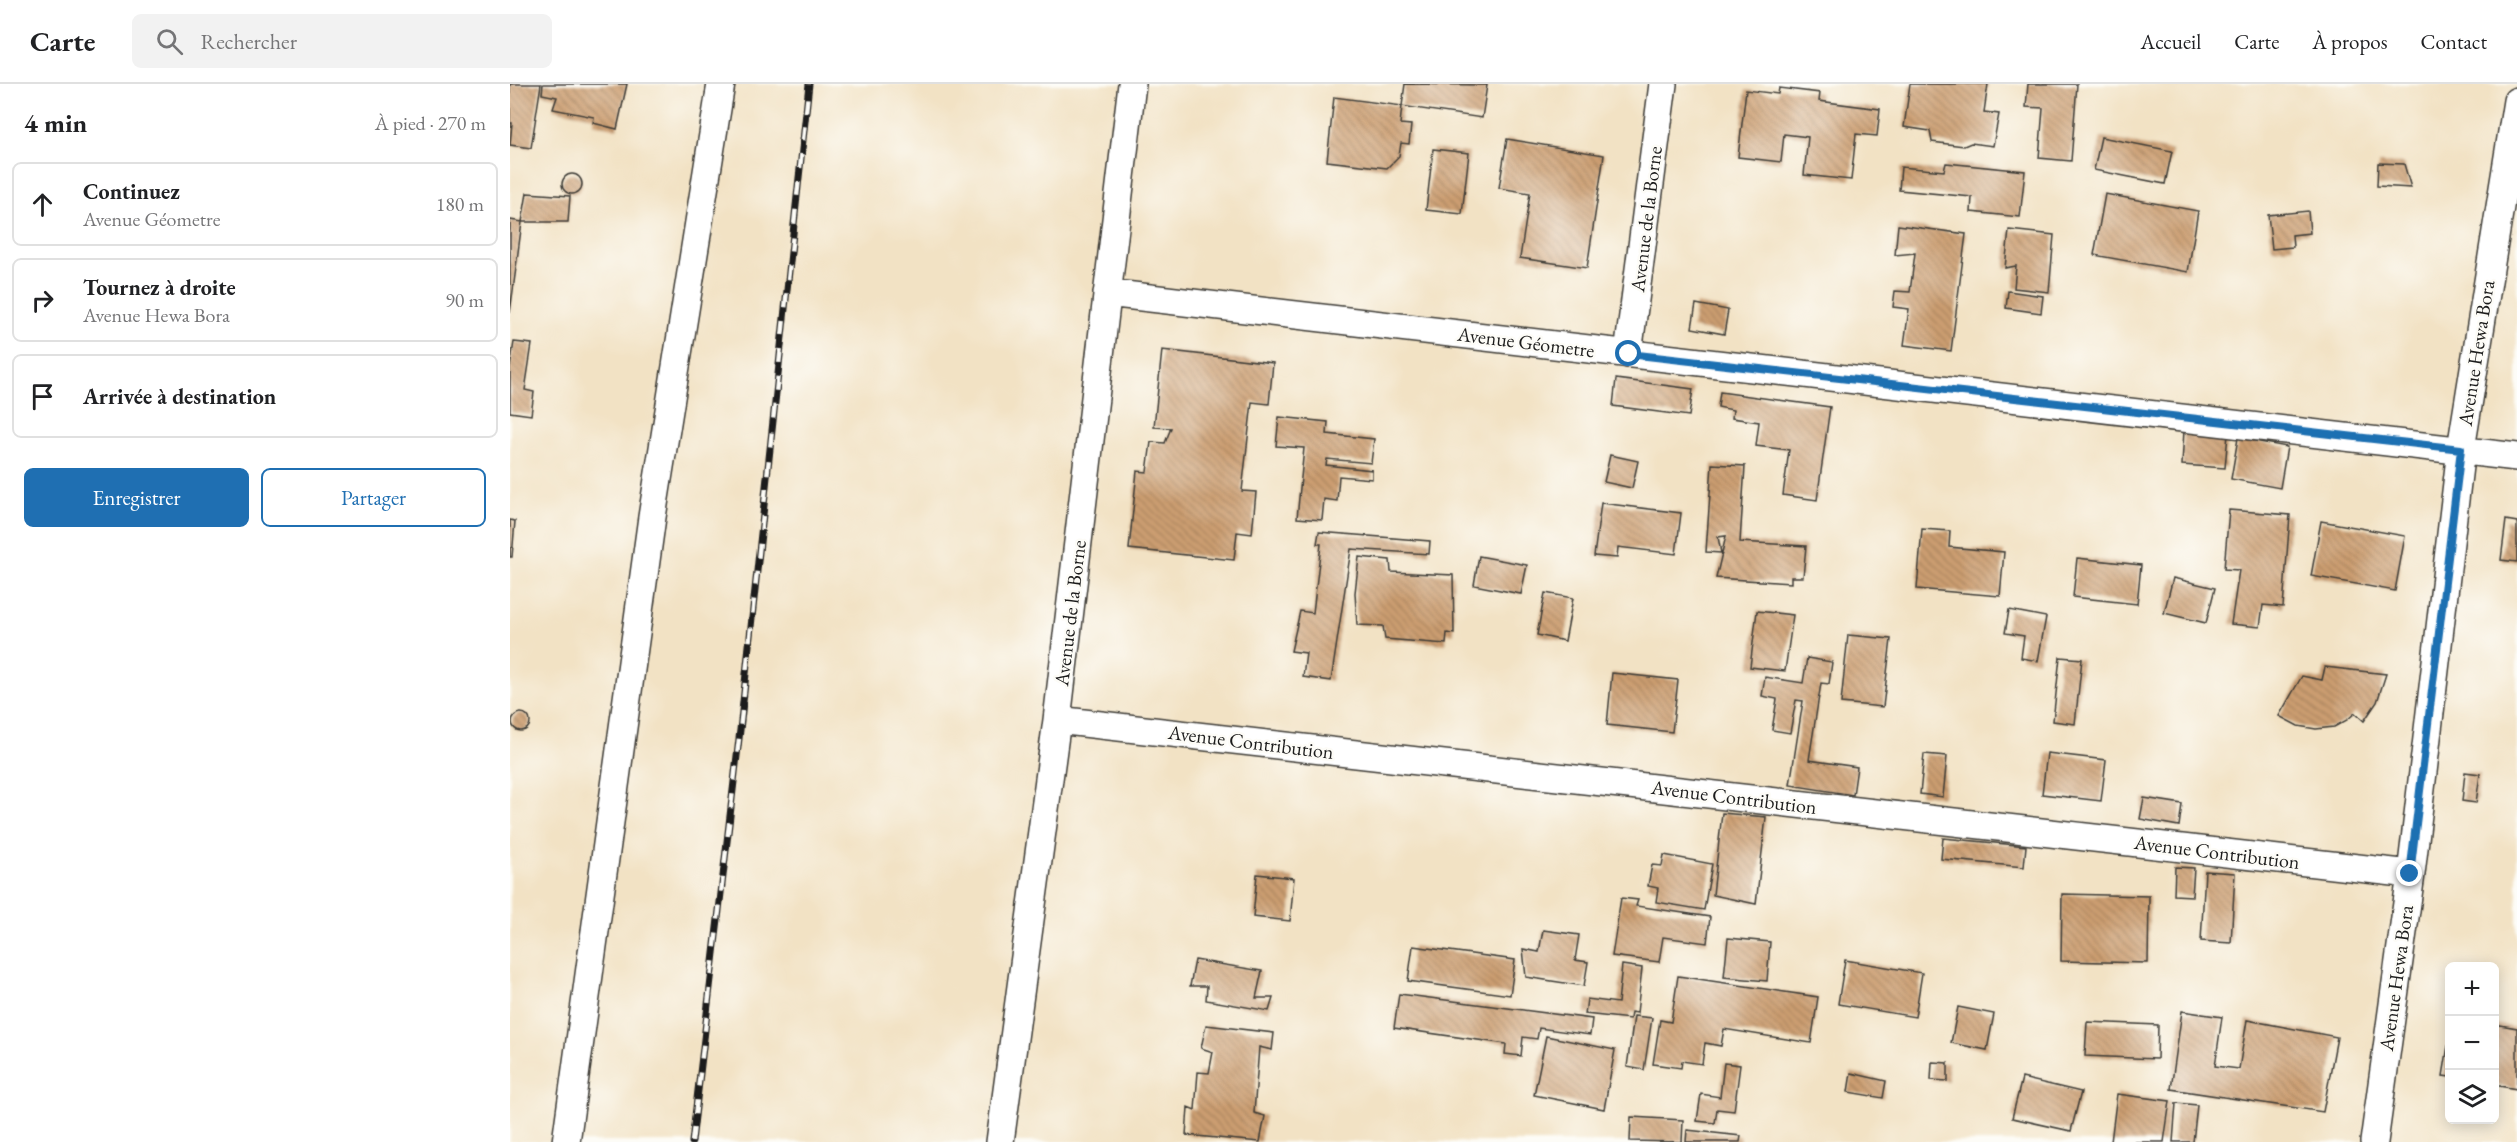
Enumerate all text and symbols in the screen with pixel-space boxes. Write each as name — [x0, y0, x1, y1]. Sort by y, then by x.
search box — [132, 14, 552, 68]
text: Carte — [30, 23, 96, 59]
icon: search — [153, 25, 186, 58]
text: Rechercher — [201, 27, 297, 56]
text: Accueil — [2141, 28, 2201, 55]
text: Carte — [2234, 28, 2279, 55]
text: À propos — [2312, 28, 2387, 55]
text: Contact — [2420, 28, 2487, 55]
text: 4 min — [24, 106, 87, 140]
text: À pied · 270 m — [375, 110, 486, 136]
street label: Avenue de la Borne — [1624, 144, 1668, 294]
text: Continuez — [83, 177, 180, 206]
icon: ahead — [26, 188, 59, 221]
text: 180 m — [436, 191, 484, 217]
text: Avenue Géometre — [83, 206, 221, 232]
text: Tournez à droite — [83, 273, 236, 302]
street label: Avenue Hewa Bora — [2451, 278, 2500, 429]
icon: right — [26, 284, 59, 317]
text: 90 m — [445, 287, 484, 313]
text: Avenue Hewa Bora — [83, 302, 230, 328]
street label: Avenue Géometre — [1455, 321, 1596, 363]
route start — [1615, 340, 1641, 366]
icon: arrive — [26, 380, 59, 413]
text: Arrivée à destination — [83, 382, 276, 411]
button: Enregistrer — [24, 468, 249, 527]
button: Partager — [261, 468, 486, 527]
street label: Avenue de la Borne — [1048, 538, 1092, 688]
street label: Avenue Contribution — [1166, 719, 1336, 765]
street label: Avenue Contribution — [1649, 774, 1819, 820]
street label: Avenue Contribution — [2132, 829, 2302, 875]
route end — [2396, 860, 2422, 886]
street label: Avenue Hewa Bora — [2373, 903, 2419, 1054]
map controls — [2445, 962, 2499, 1124]
button: + — [2445, 962, 2499, 1016]
button: − — [2445, 1016, 2499, 1070]
button: layers — [2445, 1070, 2499, 1124]

